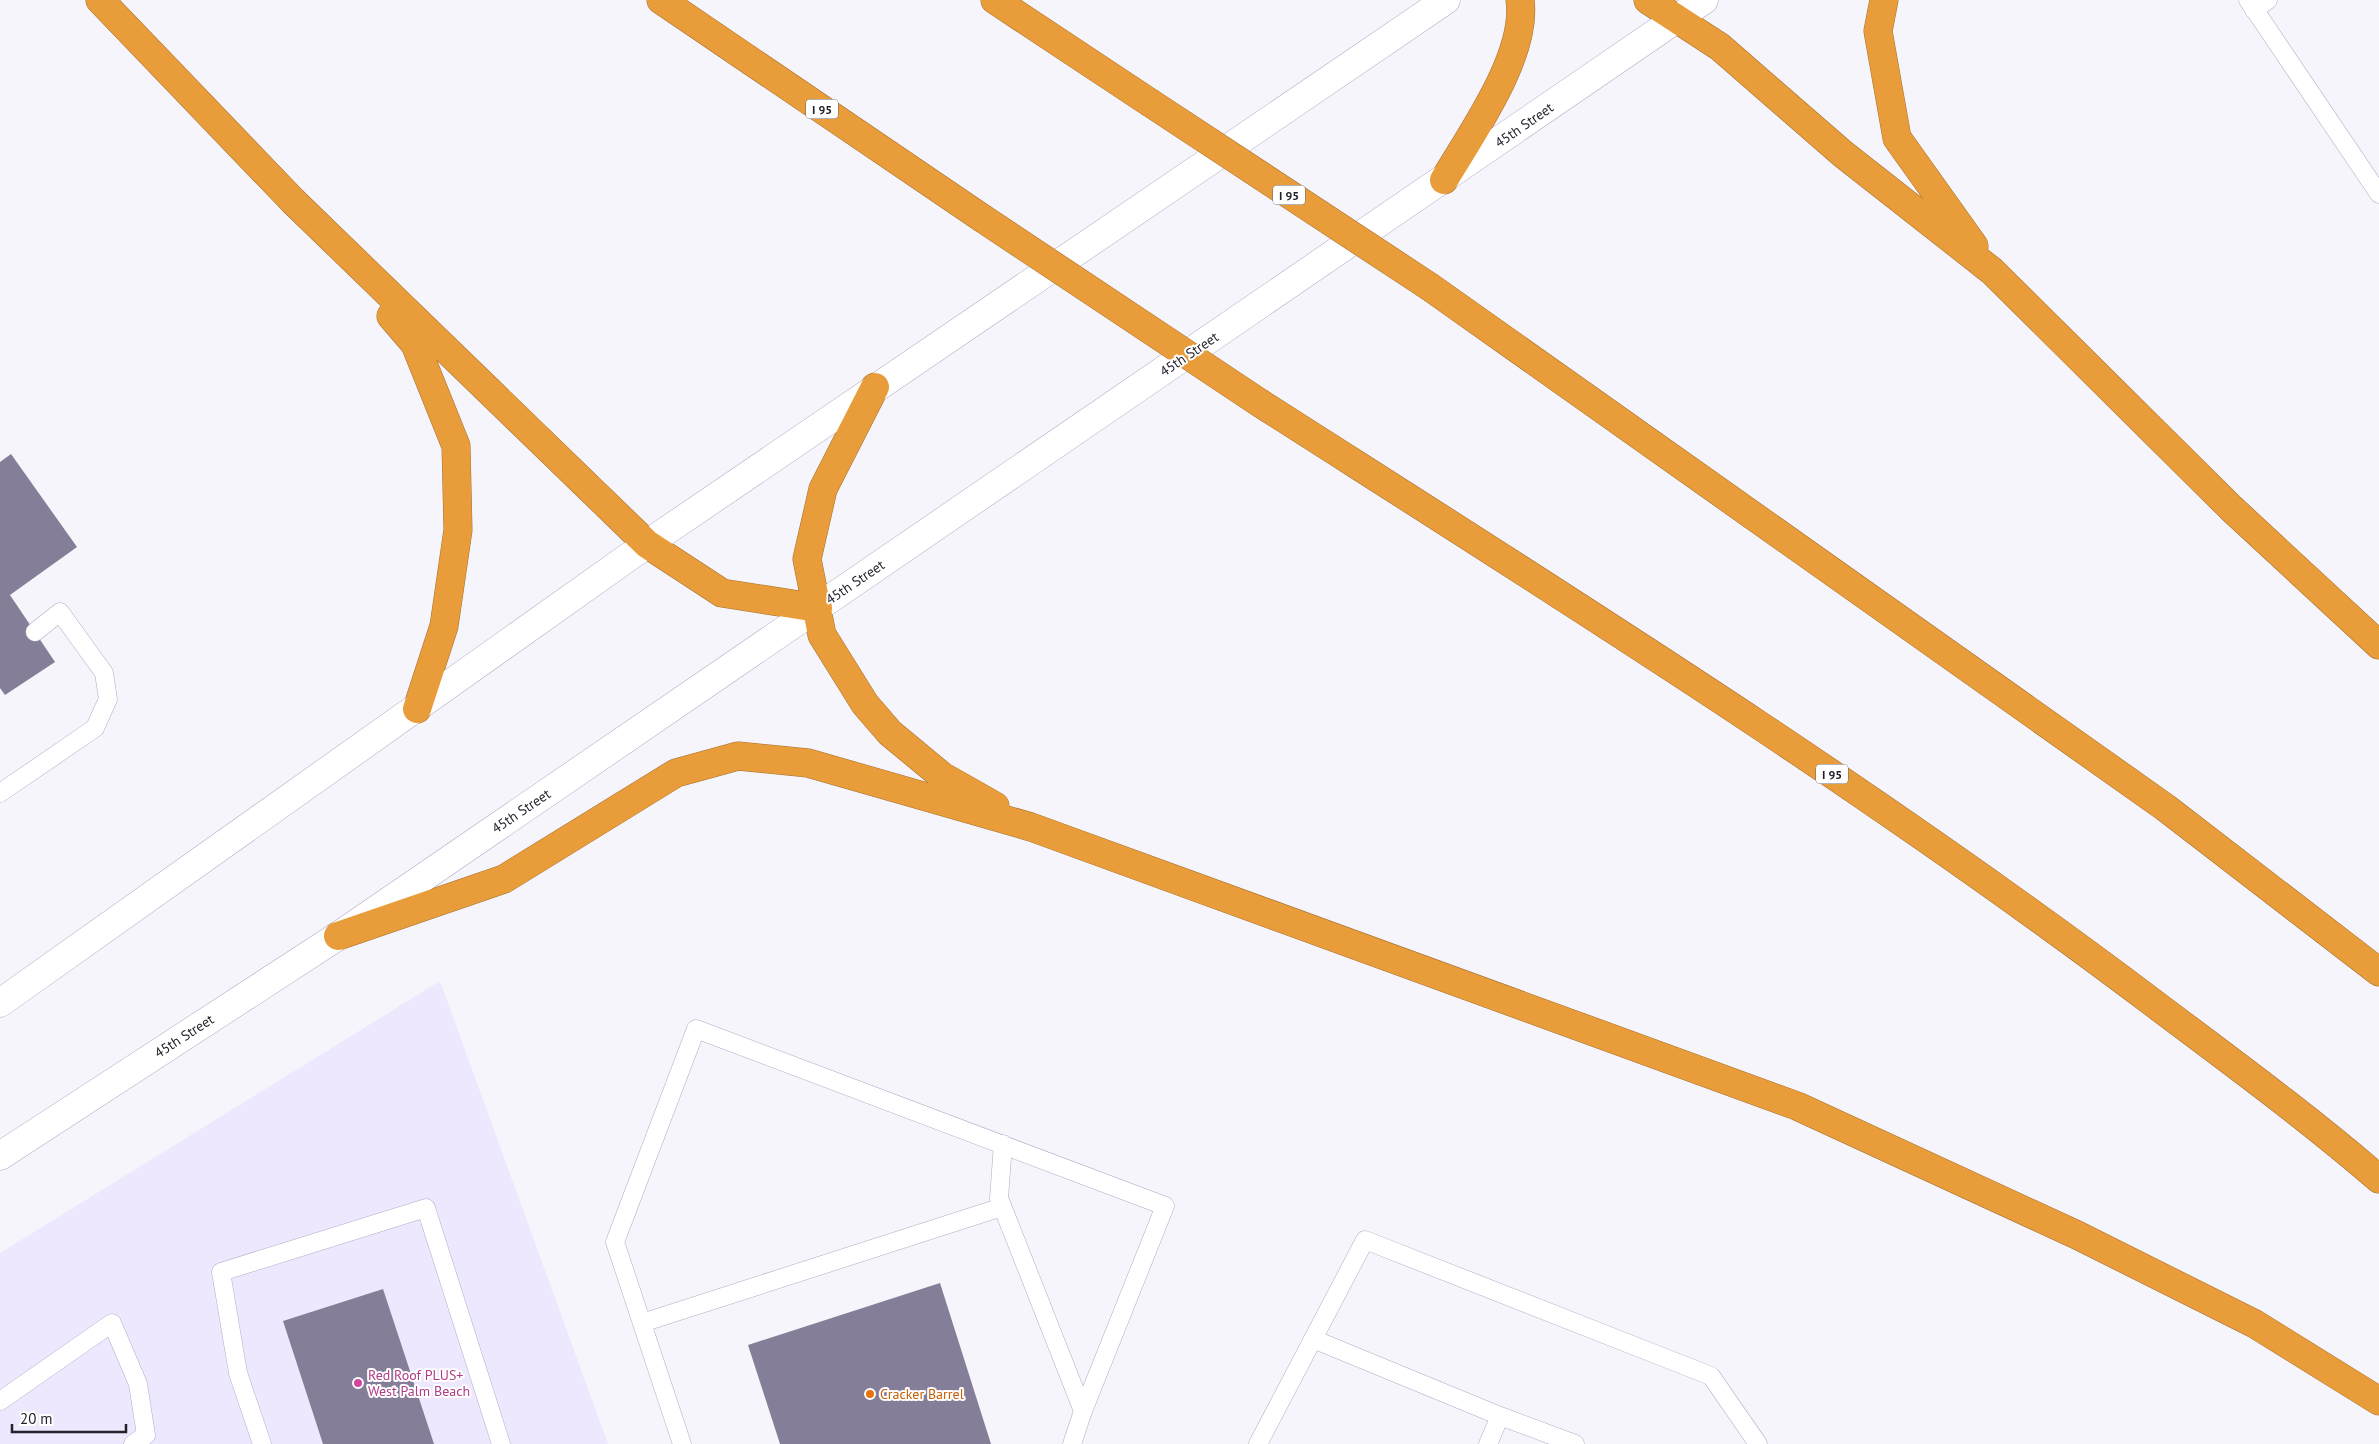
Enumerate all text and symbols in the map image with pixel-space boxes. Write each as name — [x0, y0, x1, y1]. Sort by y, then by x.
street label: 45th Street — [1491, 98, 1557, 152]
road number: I 95 — [806, 100, 838, 118]
road number: I 95 — [1273, 186, 1305, 204]
street label: 45th Street — [1156, 328, 1222, 380]
street label: 45th Street — [822, 556, 888, 608]
road number: I 95 — [1816, 764, 1848, 784]
street label: 45th Street — [488, 785, 554, 837]
street label: 45th Street — [151, 1010, 217, 1062]
place label: Red Roof PLUS+ West Palm Beach — [368, 1366, 470, 1400]
marker: Red Roof PLUS+ West Palm Beach — [352, 1377, 364, 1389]
place label: Cracker Barrel — [880, 1385, 964, 1403]
marker: Cracker Barrel — [864, 1388, 876, 1400]
scale bar — [12, 1402, 126, 1434]
text: 20 m — [20, 1409, 53, 1428]

